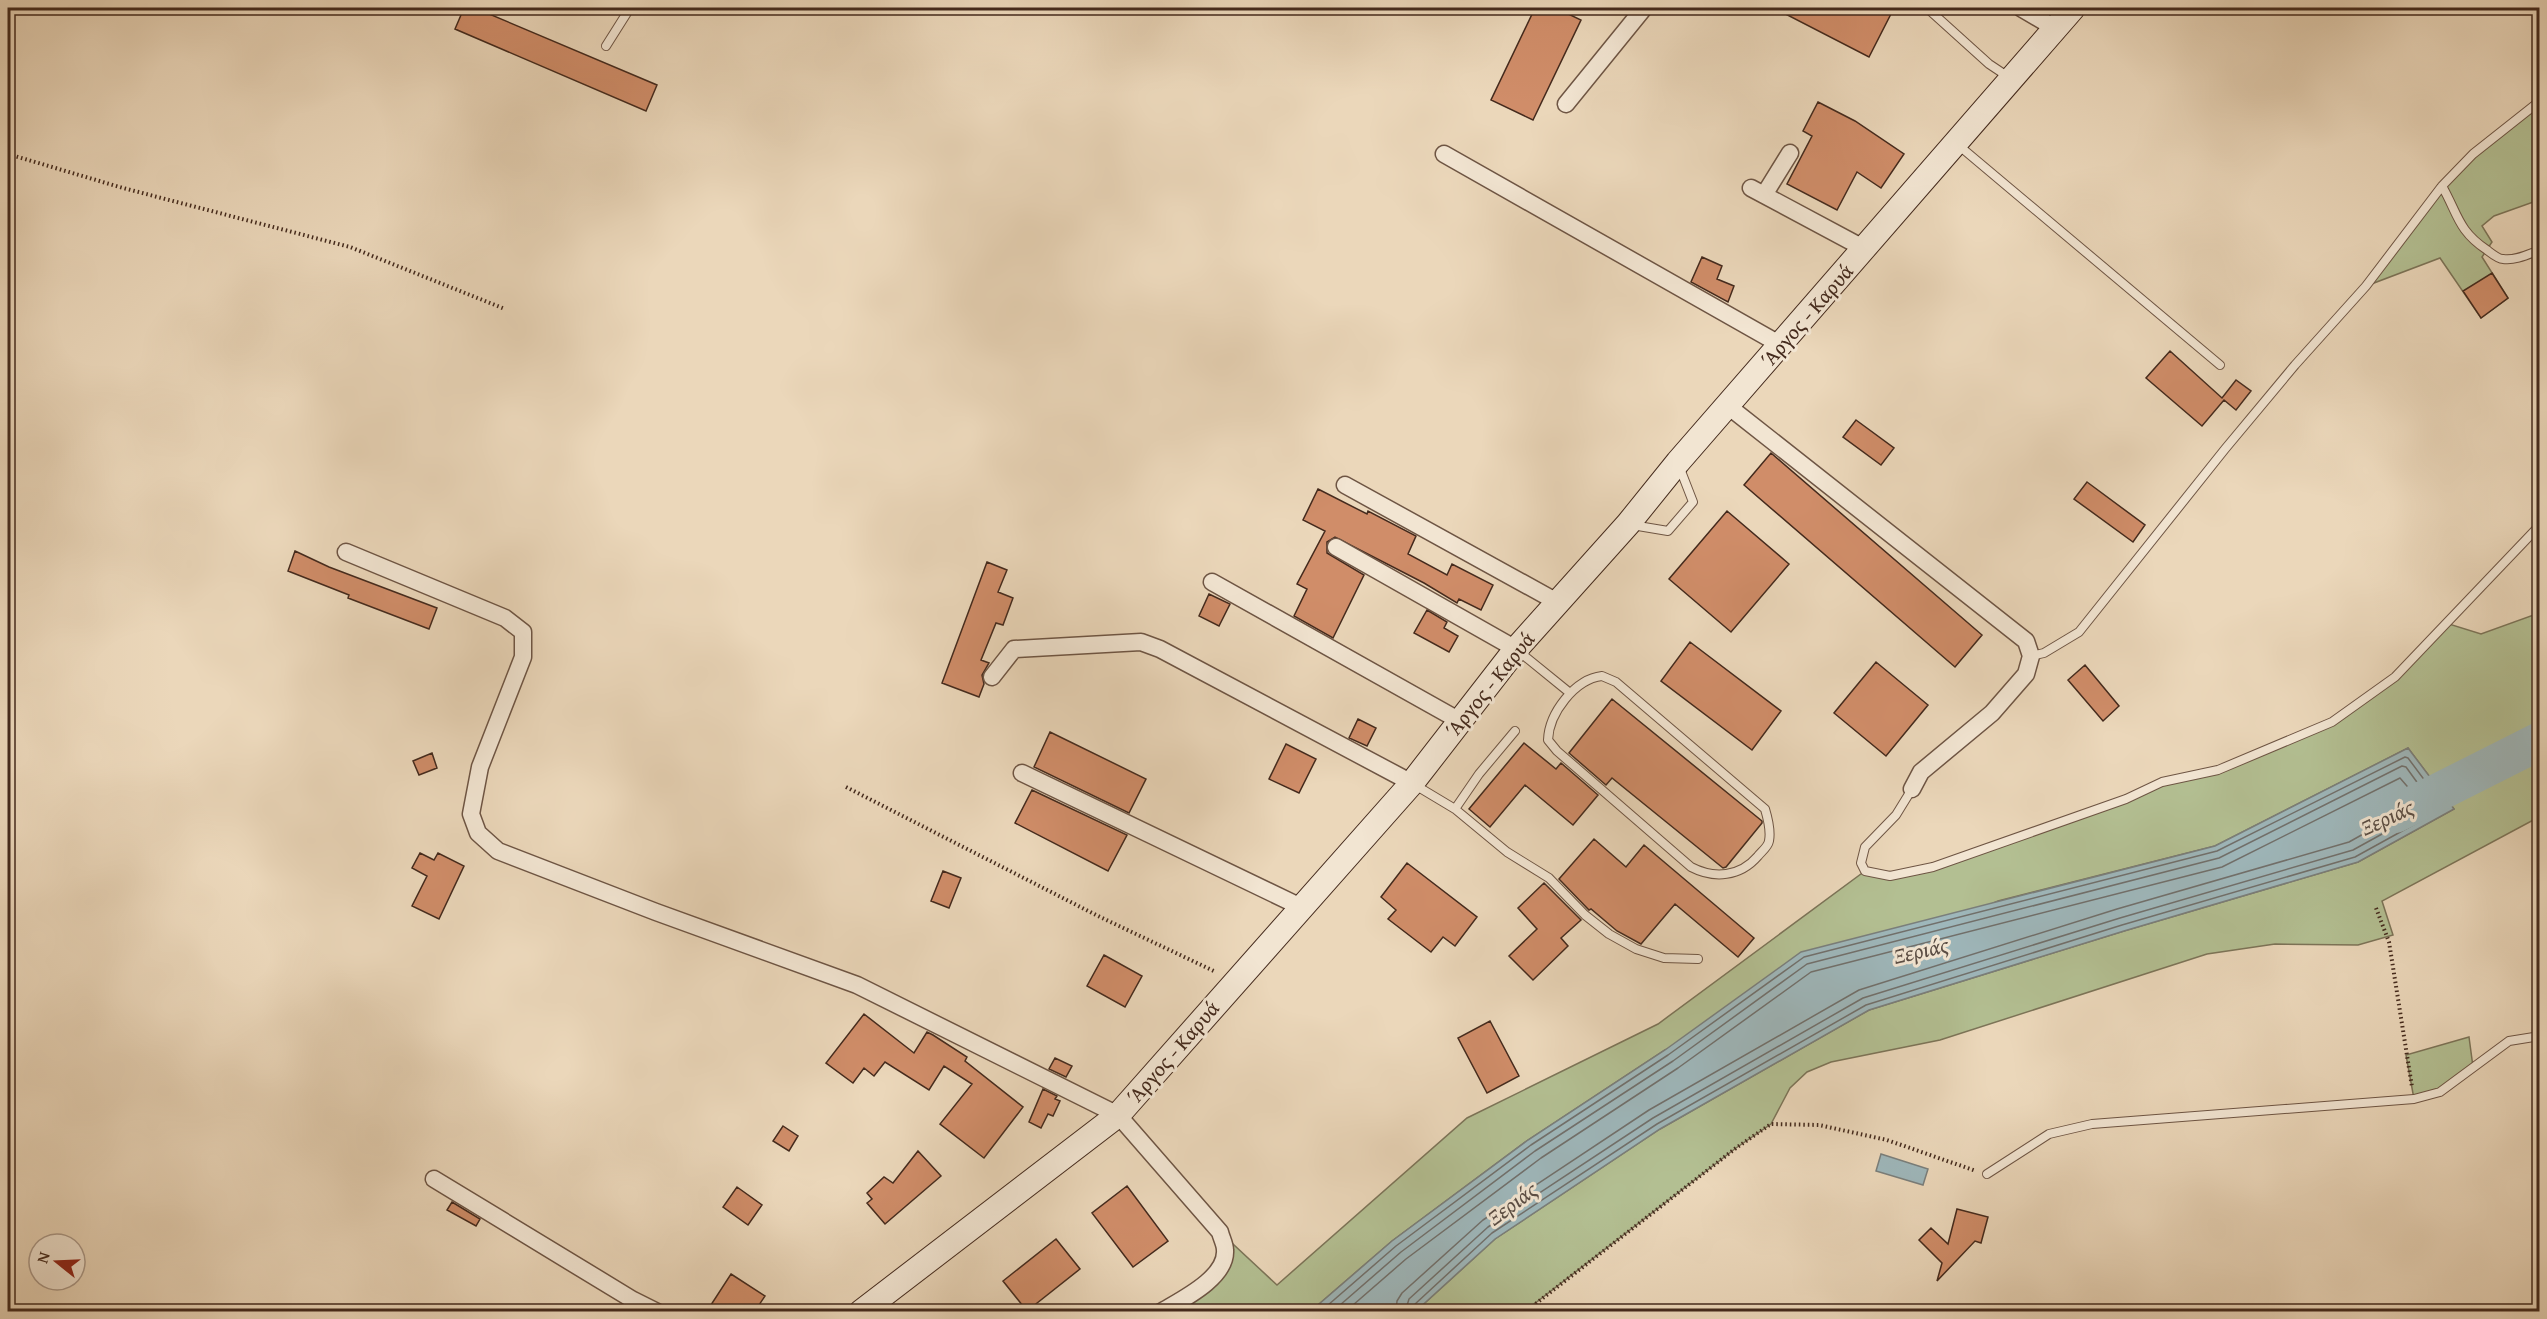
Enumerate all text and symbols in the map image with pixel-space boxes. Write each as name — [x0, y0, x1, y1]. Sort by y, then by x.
street label: Άργος - Καρυά — [1753, 257, 1861, 373]
street label: Άργος - Καρυά — [1438, 625, 1542, 743]
water label: Ξεριάς — [2355, 790, 2420, 843]
water label: Ξεριάς — [1890, 928, 1953, 972]
street label: Άργος - Καρυά — [1119, 994, 1227, 1110]
water label: Ξεριάς — [1480, 1173, 1545, 1233]
north arrow — [27, 1232, 87, 1292]
text: N — [30, 1248, 56, 1266]

